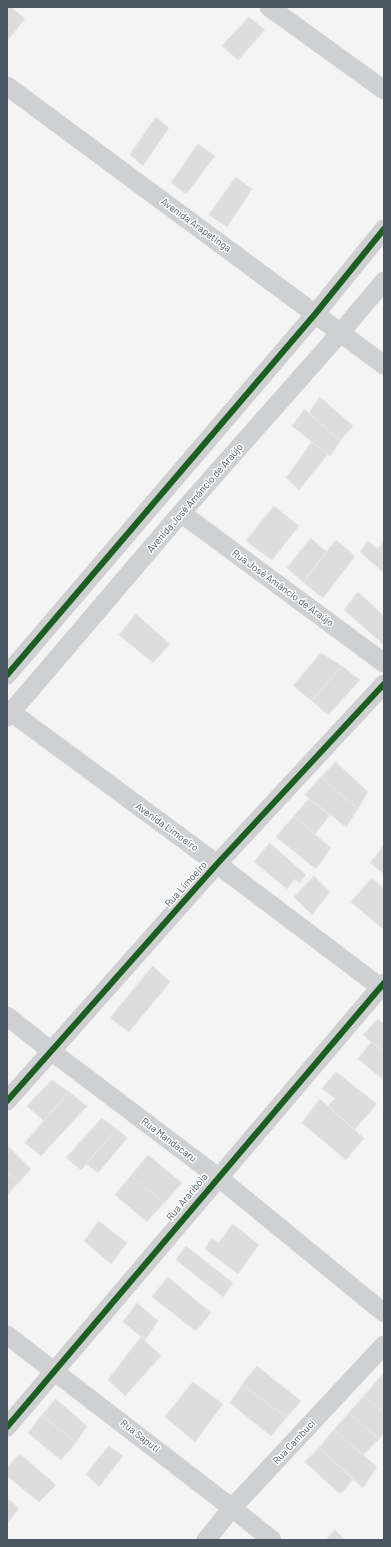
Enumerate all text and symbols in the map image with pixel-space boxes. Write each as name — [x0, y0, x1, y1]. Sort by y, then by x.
street label: Avenida Arapetinga — [159, 196, 233, 254]
street label: Avenida José Amâncio de Araújo — [144, 441, 246, 555]
street label: Rua José Amâncio de Araújo — [230, 547, 336, 629]
street label: Avenida Limoeiro — [133, 800, 201, 854]
street label: Rua Limoeiro — [162, 859, 210, 909]
street label: Rua Mandacaru — [139, 1115, 199, 1165]
street label: Rua Araribóia — [164, 1171, 210, 1223]
street label: Rua Saputi — [118, 1417, 162, 1455]
street label: Rua Cambuci — [270, 1417, 318, 1467]

